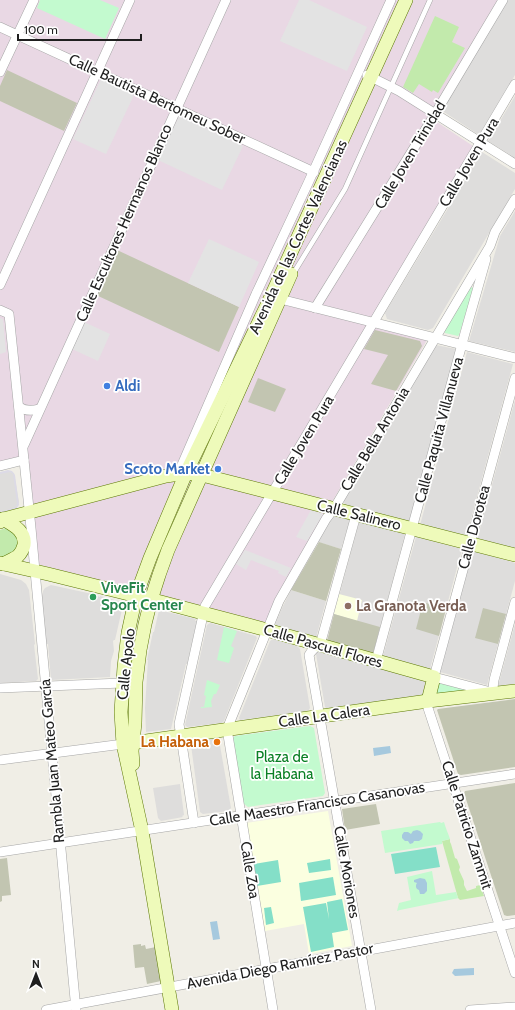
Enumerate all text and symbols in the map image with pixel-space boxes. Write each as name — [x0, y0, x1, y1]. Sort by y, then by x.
scale bar — [18, 16, 141, 42]
text: 100 m — [24, 22, 58, 37]
street label: Calle Bautista Bertomeu Sober — [66, 50, 249, 148]
street label: Calle Joven Trinidad — [371, 98, 449, 212]
street label: Calle Joven Pura — [435, 113, 503, 210]
street label: Calle Escultores Hermanos Blanco — [72, 121, 176, 325]
street label: Avenida de las Cortes Valencianas — [245, 137, 351, 337]
street label: Calle Paquita Villanueva — [411, 354, 467, 505]
place label: Aldi — [115, 377, 140, 395]
marker: Aldi — [102, 381, 112, 391]
street label: Calle Bella Antonia — [337, 383, 414, 494]
street label: Calle Joven Pura — [270, 391, 338, 488]
place label: Scoto Market — [124, 460, 210, 478]
marker: Scoto Market — [213, 464, 223, 474]
street label: Calle Dorotea — [454, 482, 494, 571]
street label: Calle Salinero — [315, 496, 403, 534]
place label: ViveFit Sport Center — [101, 579, 183, 614]
marker: ViveFit Sport Center — [88, 592, 98, 602]
place label: La Granota Verda — [356, 597, 467, 615]
marker: La Granota Verda — [343, 601, 353, 611]
street label: Calle Pascual Flores — [261, 620, 385, 672]
street label: Calle Apolo — [113, 627, 139, 701]
street label: Rambla Juan Mateo García — [36, 677, 68, 844]
street label: Calle La Calera — [277, 701, 372, 731]
place label: La Habana — [141, 733, 210, 751]
marker: La Habana — [212, 737, 222, 747]
park label: Plaza de la Habana — [251, 748, 314, 783]
street label: Calle Patricio Zammit — [438, 758, 496, 892]
street label: Calle Maestro Francisco Casanovas — [208, 778, 426, 830]
street label: Calle Moriones — [330, 825, 364, 919]
street label: Calle Zoa — [237, 840, 264, 901]
street label: Avenida Diego Ramírez Pastor — [185, 939, 375, 993]
north arrow — [16, 954, 56, 994]
text: N — [32, 957, 40, 971]

